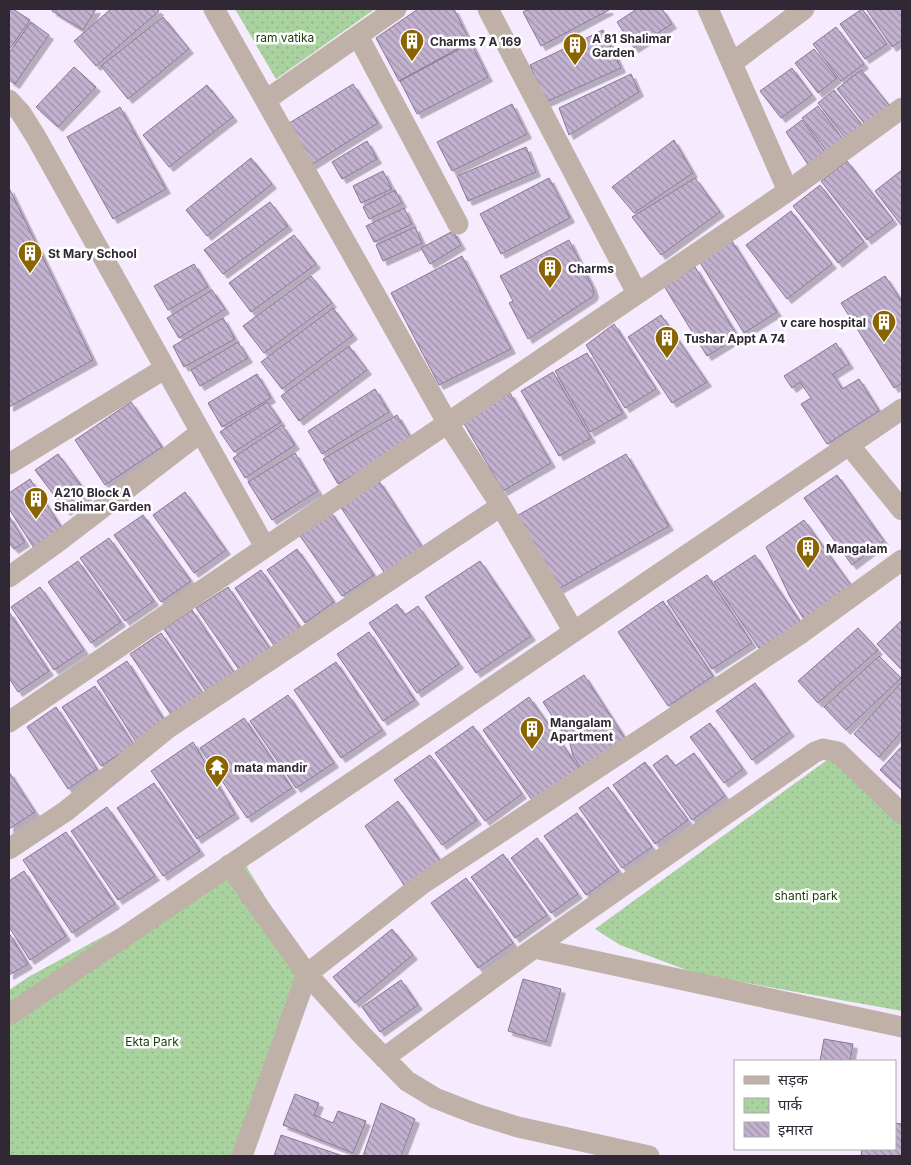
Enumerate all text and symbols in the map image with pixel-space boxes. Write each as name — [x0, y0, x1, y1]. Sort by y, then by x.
building icon: Charms 7 A 169 — [399, 28, 425, 62]
park label: ram vatika — [256, 30, 314, 45]
place label: A 81 Shalimar Garden — [592, 31, 671, 60]
building icon: A 81 Shalimar Garden — [562, 32, 588, 66]
place label: Charms 7 A 169 — [430, 34, 521, 49]
building icon: St Mary School — [17, 240, 43, 274]
place label: St Mary School — [48, 246, 137, 261]
building icon: Charms — [537, 255, 563, 289]
place label: Charms — [568, 261, 614, 276]
building icon: v care hospital — [871, 309, 897, 343]
place label: v care hospital — [780, 315, 866, 330]
building icon: Tushar Appt A 74 — [654, 325, 680, 359]
place label: Tushar Appt A 74 — [684, 331, 785, 346]
place label: A210 Block A Shalimar Garden — [54, 485, 151, 514]
building icon: A210 Block A Shalimar Garden — [23, 486, 49, 520]
building icon: Mangalam — [795, 535, 821, 569]
place label: Mangalam — [826, 541, 887, 556]
place label: Mangalam Apartment — [550, 715, 614, 744]
building icon: Mangalam Apartment — [519, 716, 545, 750]
temple icon: mata mandir — [204, 754, 230, 788]
place label: mata mandir — [234, 760, 307, 775]
park label: shanti park — [775, 888, 838, 903]
park label: Ekta Park — [125, 1034, 179, 1049]
legend — [734, 1060, 896, 1150]
text: सड़क — [778, 1070, 808, 1089]
text: पार्क — [778, 1095, 802, 1114]
text: इमारत — [778, 1120, 813, 1139]

